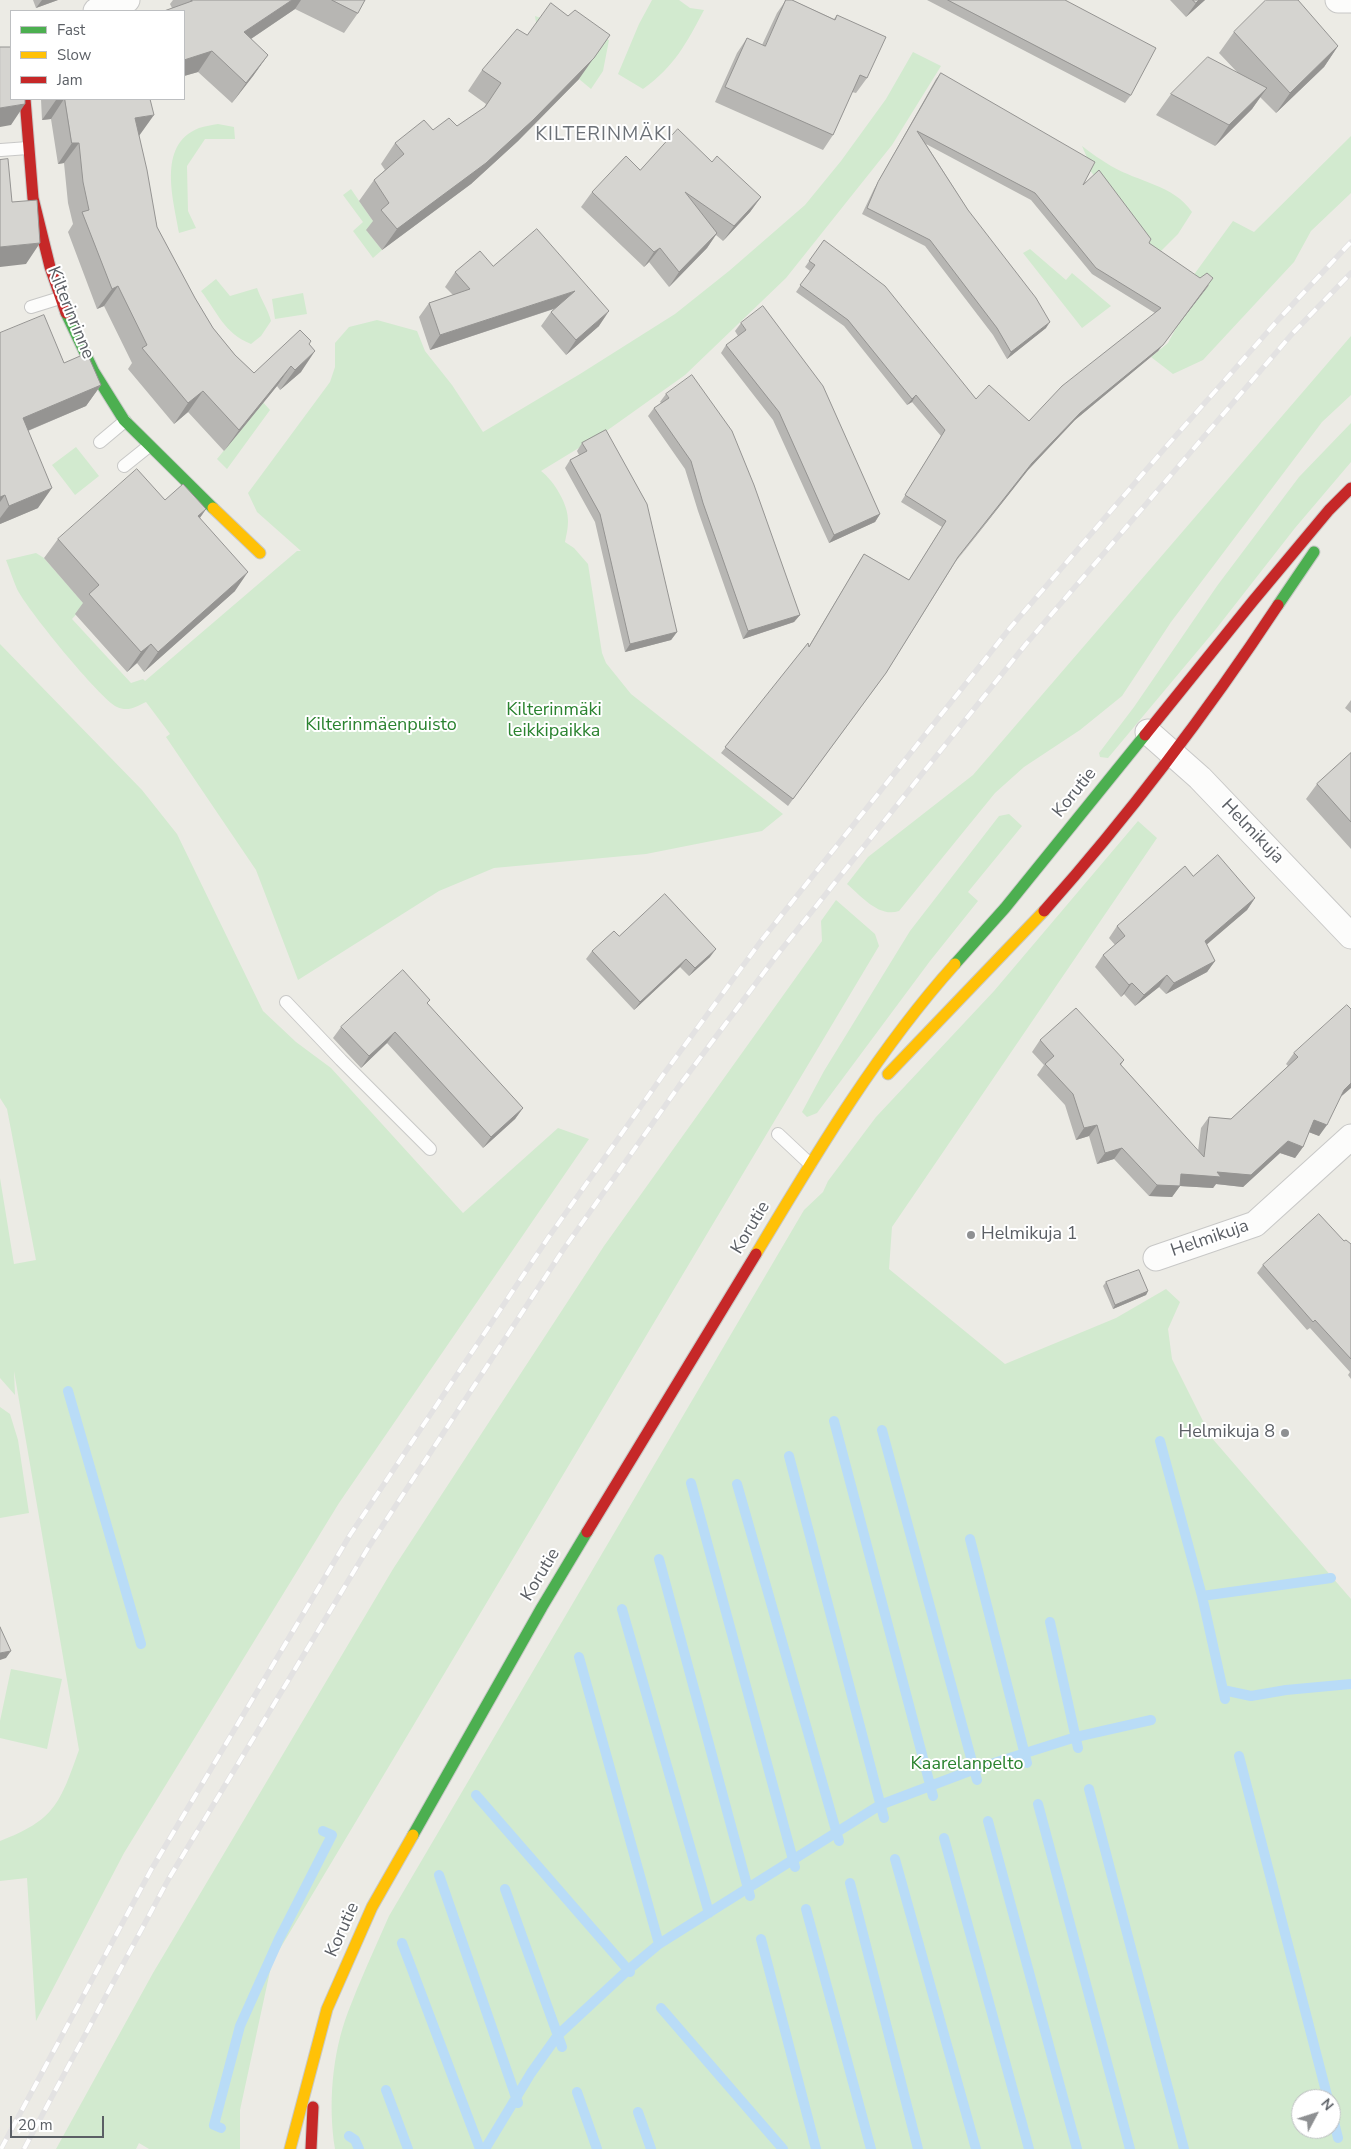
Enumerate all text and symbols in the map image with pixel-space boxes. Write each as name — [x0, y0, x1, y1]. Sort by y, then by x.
legend — [10, 10, 185, 100]
text: Fast — [57, 20, 85, 40]
text: Slow — [57, 45, 91, 65]
text: Jam — [57, 70, 83, 90]
district label: KILTERINMÄKI — [534, 124, 674, 146]
street label: Kilterinrinne — [42, 264, 98, 362]
park label: Kilterinmäki leikkipaikka — [506, 700, 602, 742]
park label: Kilterinmäenpuisto — [305, 715, 457, 737]
street label: Korutie — [1048, 764, 1102, 822]
street label: Helmikuja — [1216, 795, 1288, 869]
street label: Korutie — [727, 1198, 775, 1258]
street label: Helmikuja — [1168, 1216, 1252, 1262]
place label: Helmikuja 1 — [981, 1224, 1077, 1246]
marker: Helmikuja 1 — [965, 1229, 977, 1241]
place label: Helmikuja 8 — [1179, 1422, 1275, 1444]
marker: Helmikuja 8 — [1279, 1427, 1291, 1439]
street label: Korutie — [517, 1545, 565, 1605]
park label: Kaarelanpelto — [911, 1754, 1023, 1776]
street label: Korutie — [321, 1899, 365, 1961]
north arrow — [1291, 2089, 1341, 2139]
text: N — [1316, 2095, 1338, 2115]
scale bar — [12, 2106, 106, 2138]
text: 20 m — [18, 2115, 53, 2135]

